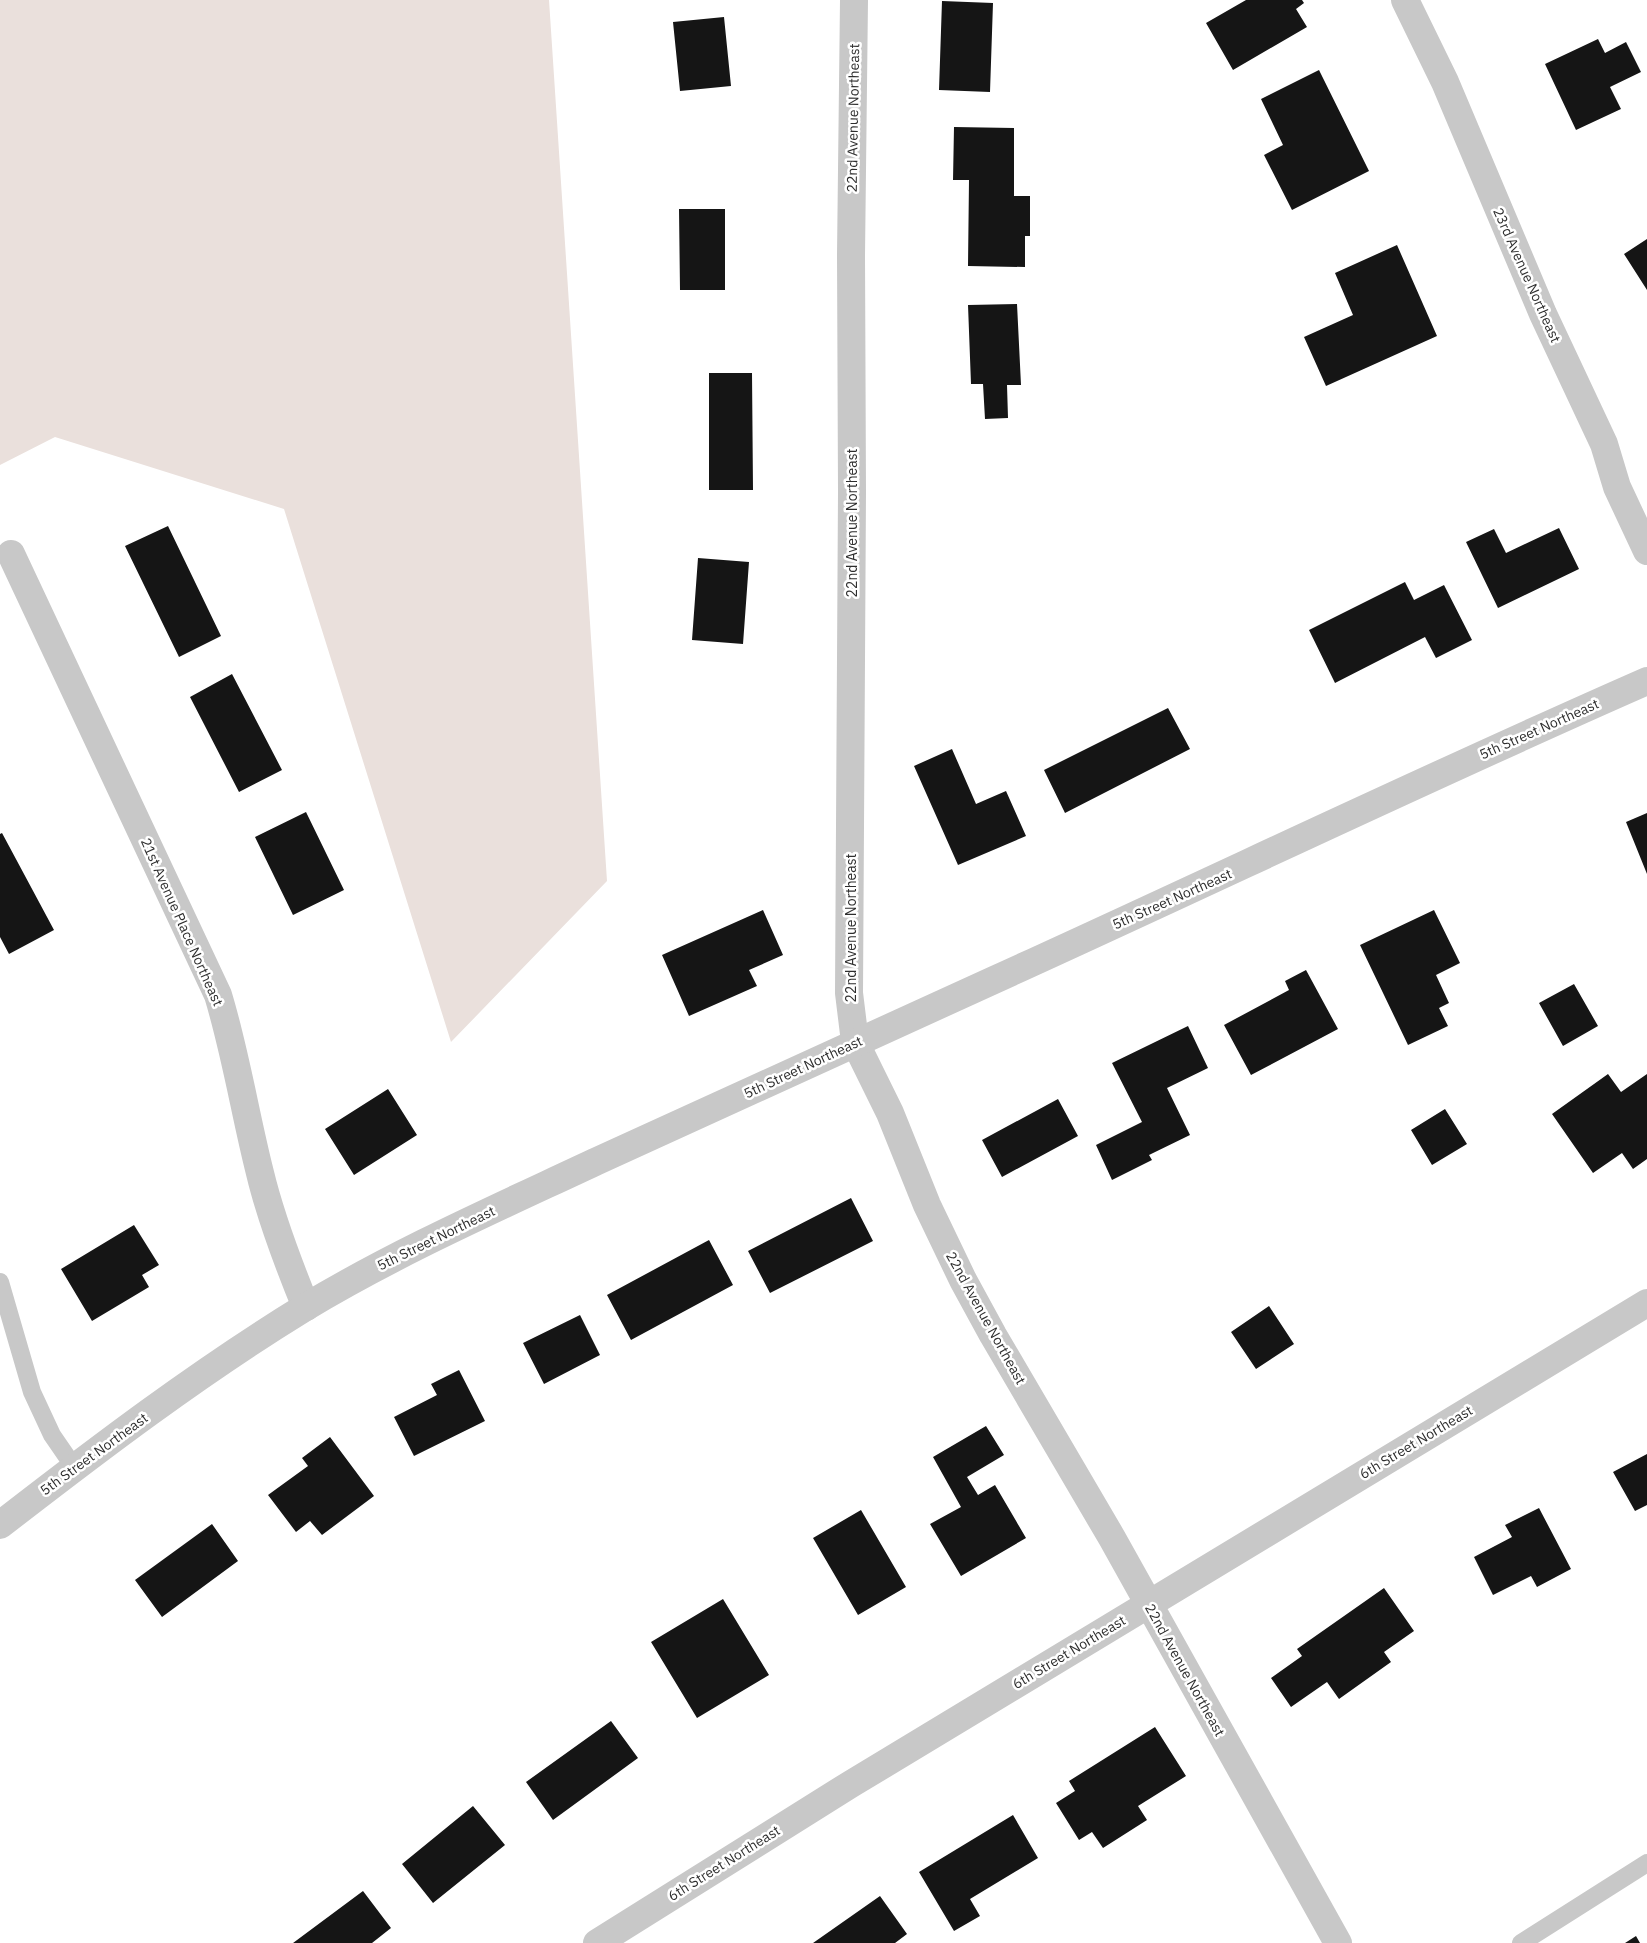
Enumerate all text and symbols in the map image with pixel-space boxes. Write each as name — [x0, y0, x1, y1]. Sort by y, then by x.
street label: 22nd Avenue Northeast — [843, 43, 863, 193]
street label: 23rd Avenue Northeast — [1489, 205, 1565, 345]
street label: 22nd Avenue Northeast — [843, 449, 861, 597]
street label: 5th Street Northeast — [1476, 695, 1602, 763]
street label: 21st Avenue Place Northeast — [137, 835, 227, 1009]
street label: 22nd Avenue Northeast — [842, 854, 860, 1002]
street label: 5th Street Northeast — [1109, 865, 1235, 933]
street label: 5th Street Northeast — [741, 1032, 865, 1102]
street label: 5th Street Northeast — [374, 1202, 498, 1274]
street label: 22nd Avenue Northeast — [942, 1249, 1030, 1388]
street label: 6th Street Northeast — [1356, 1401, 1476, 1483]
street label: 5th Street Northeast — [37, 1409, 151, 1499]
street label: 22nd Avenue Northeast — [1141, 1601, 1229, 1740]
street label: 6th Street Northeast — [1009, 1611, 1129, 1693]
street label: 6th Street Northeast — [665, 1821, 783, 1905]

